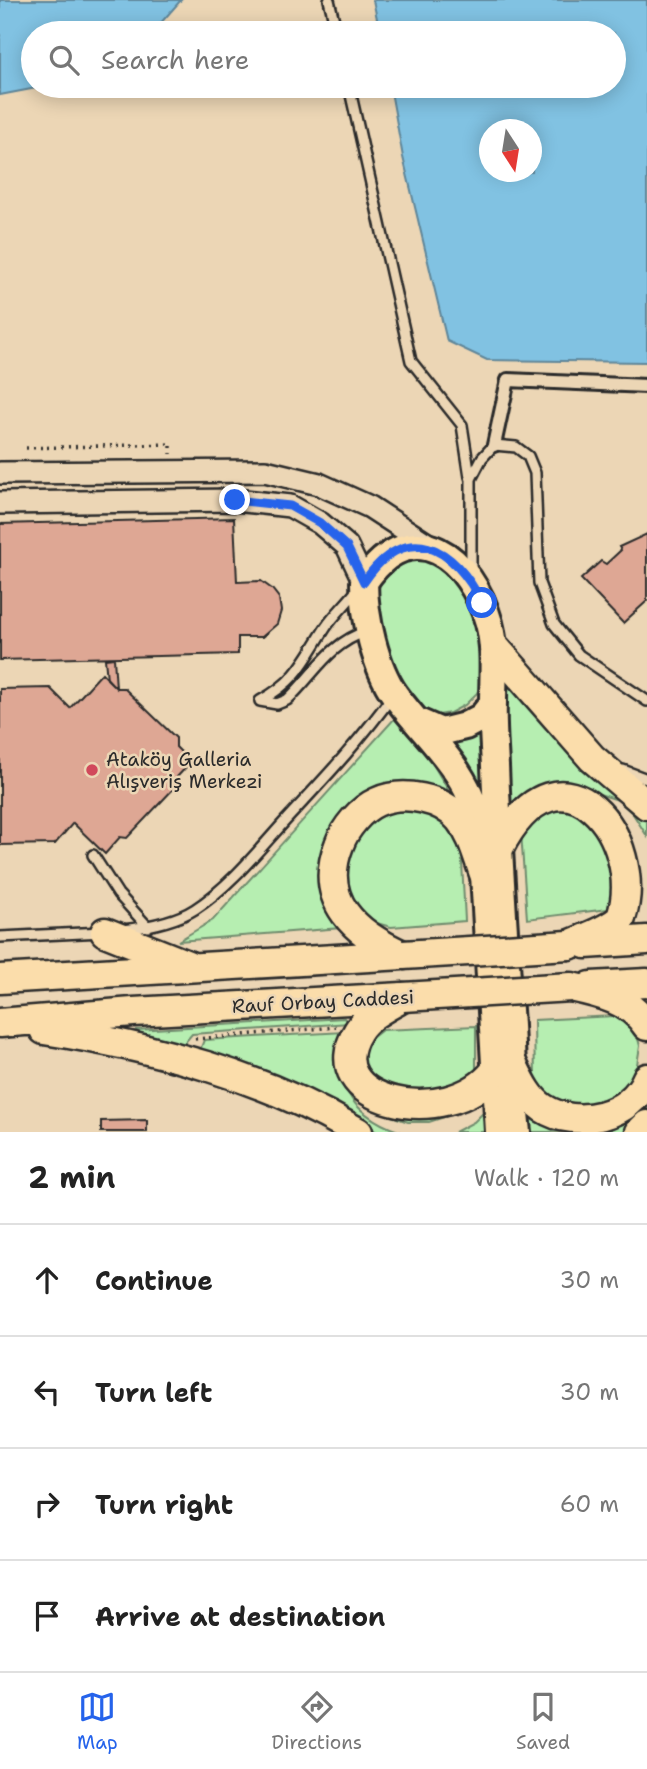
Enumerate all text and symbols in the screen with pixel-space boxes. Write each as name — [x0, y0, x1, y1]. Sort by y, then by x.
search box — [21, 21, 626, 98]
icon: search — [45, 41, 83, 79]
text: Search here — [101, 42, 250, 77]
north arrow — [479, 119, 542, 182]
route end — [219, 484, 250, 515]
route start — [466, 587, 497, 618]
place label: Ataköy Galleria Alışveriş Merkezi — [106, 747, 263, 794]
marker: Ataköy Galleria Alışveriş Merkezi — [84, 762, 100, 778]
street label: Rauf Orbay Caddesi — [231, 984, 415, 1019]
text: 2 min — [28, 1157, 115, 1198]
text: Walk · 120 m — [474, 1163, 619, 1193]
icon: ahead — [28, 1261, 66, 1299]
text: Continue — [95, 1263, 213, 1298]
text: 30 m — [560, 1265, 619, 1295]
icon: left — [28, 1373, 66, 1411]
text: Turn left — [95, 1375, 212, 1410]
text: 30 m — [560, 1377, 619, 1407]
icon: right — [28, 1485, 66, 1523]
text: Turn right — [95, 1487, 233, 1522]
text: 60 m — [560, 1489, 619, 1519]
icon: arrive — [28, 1597, 66, 1635]
text: Arrive at destination — [95, 1599, 385, 1634]
tab: Map — [77, 1688, 118, 1755]
tab: Directions — [272, 1688, 362, 1755]
tab: Saved — [516, 1688, 570, 1755]

